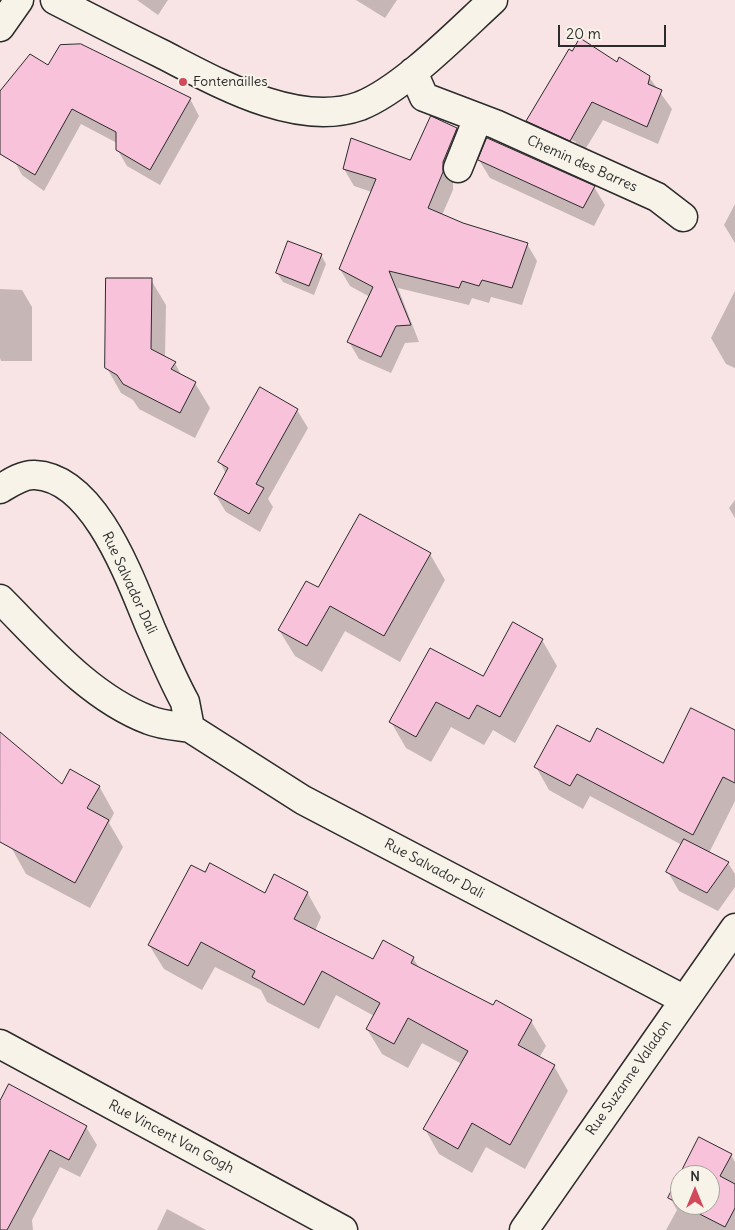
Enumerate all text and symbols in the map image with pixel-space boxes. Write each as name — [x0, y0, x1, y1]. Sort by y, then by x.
scale bar — [560, 15, 668, 47]
text: 20 m — [566, 24, 601, 43]
place label: Fontenailles — [193, 74, 268, 90]
marker: Fontenailles — [177, 76, 189, 88]
street label: Chemin des Barres — [524, 132, 640, 196]
street label: Rue Salvador Dali — [98, 529, 160, 637]
street label: Rue Salvador Dali — [381, 836, 487, 902]
street label: Rue Suzanne Valadon — [583, 1017, 675, 1139]
street label: Rue Vincent Van Gogh — [105, 1097, 237, 1177]
north arrow — [670, 1165, 720, 1215]
text: N — [690, 1167, 700, 1185]

